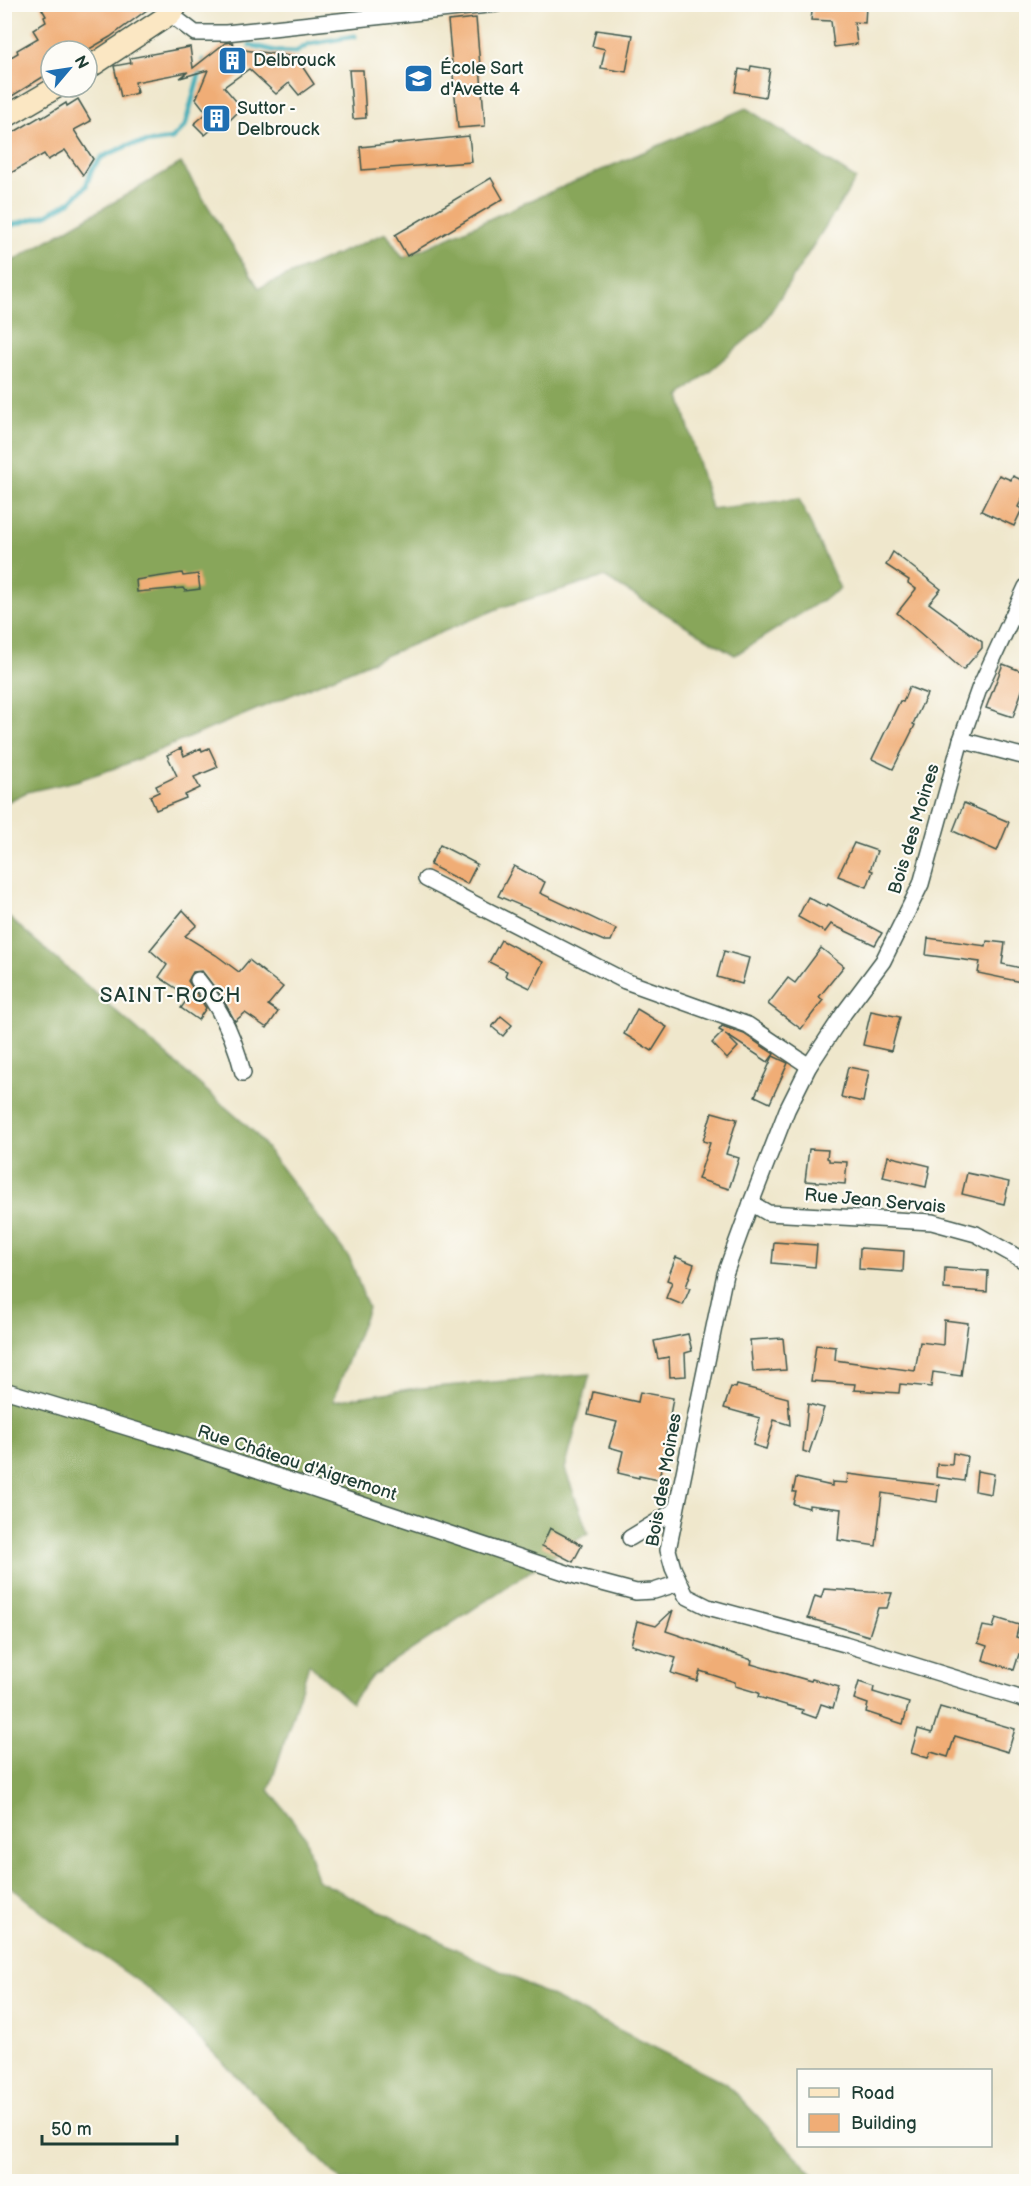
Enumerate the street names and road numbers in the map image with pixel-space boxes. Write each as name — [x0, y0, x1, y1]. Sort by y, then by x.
street label: Bois des Moines — [884, 761, 944, 897]
street label: Rue Jean Servais — [803, 1184, 947, 1218]
street label: Bois des Moines — [642, 1412, 686, 1548]
street label: Rue Château d'Aigremont — [195, 1421, 400, 1505]

